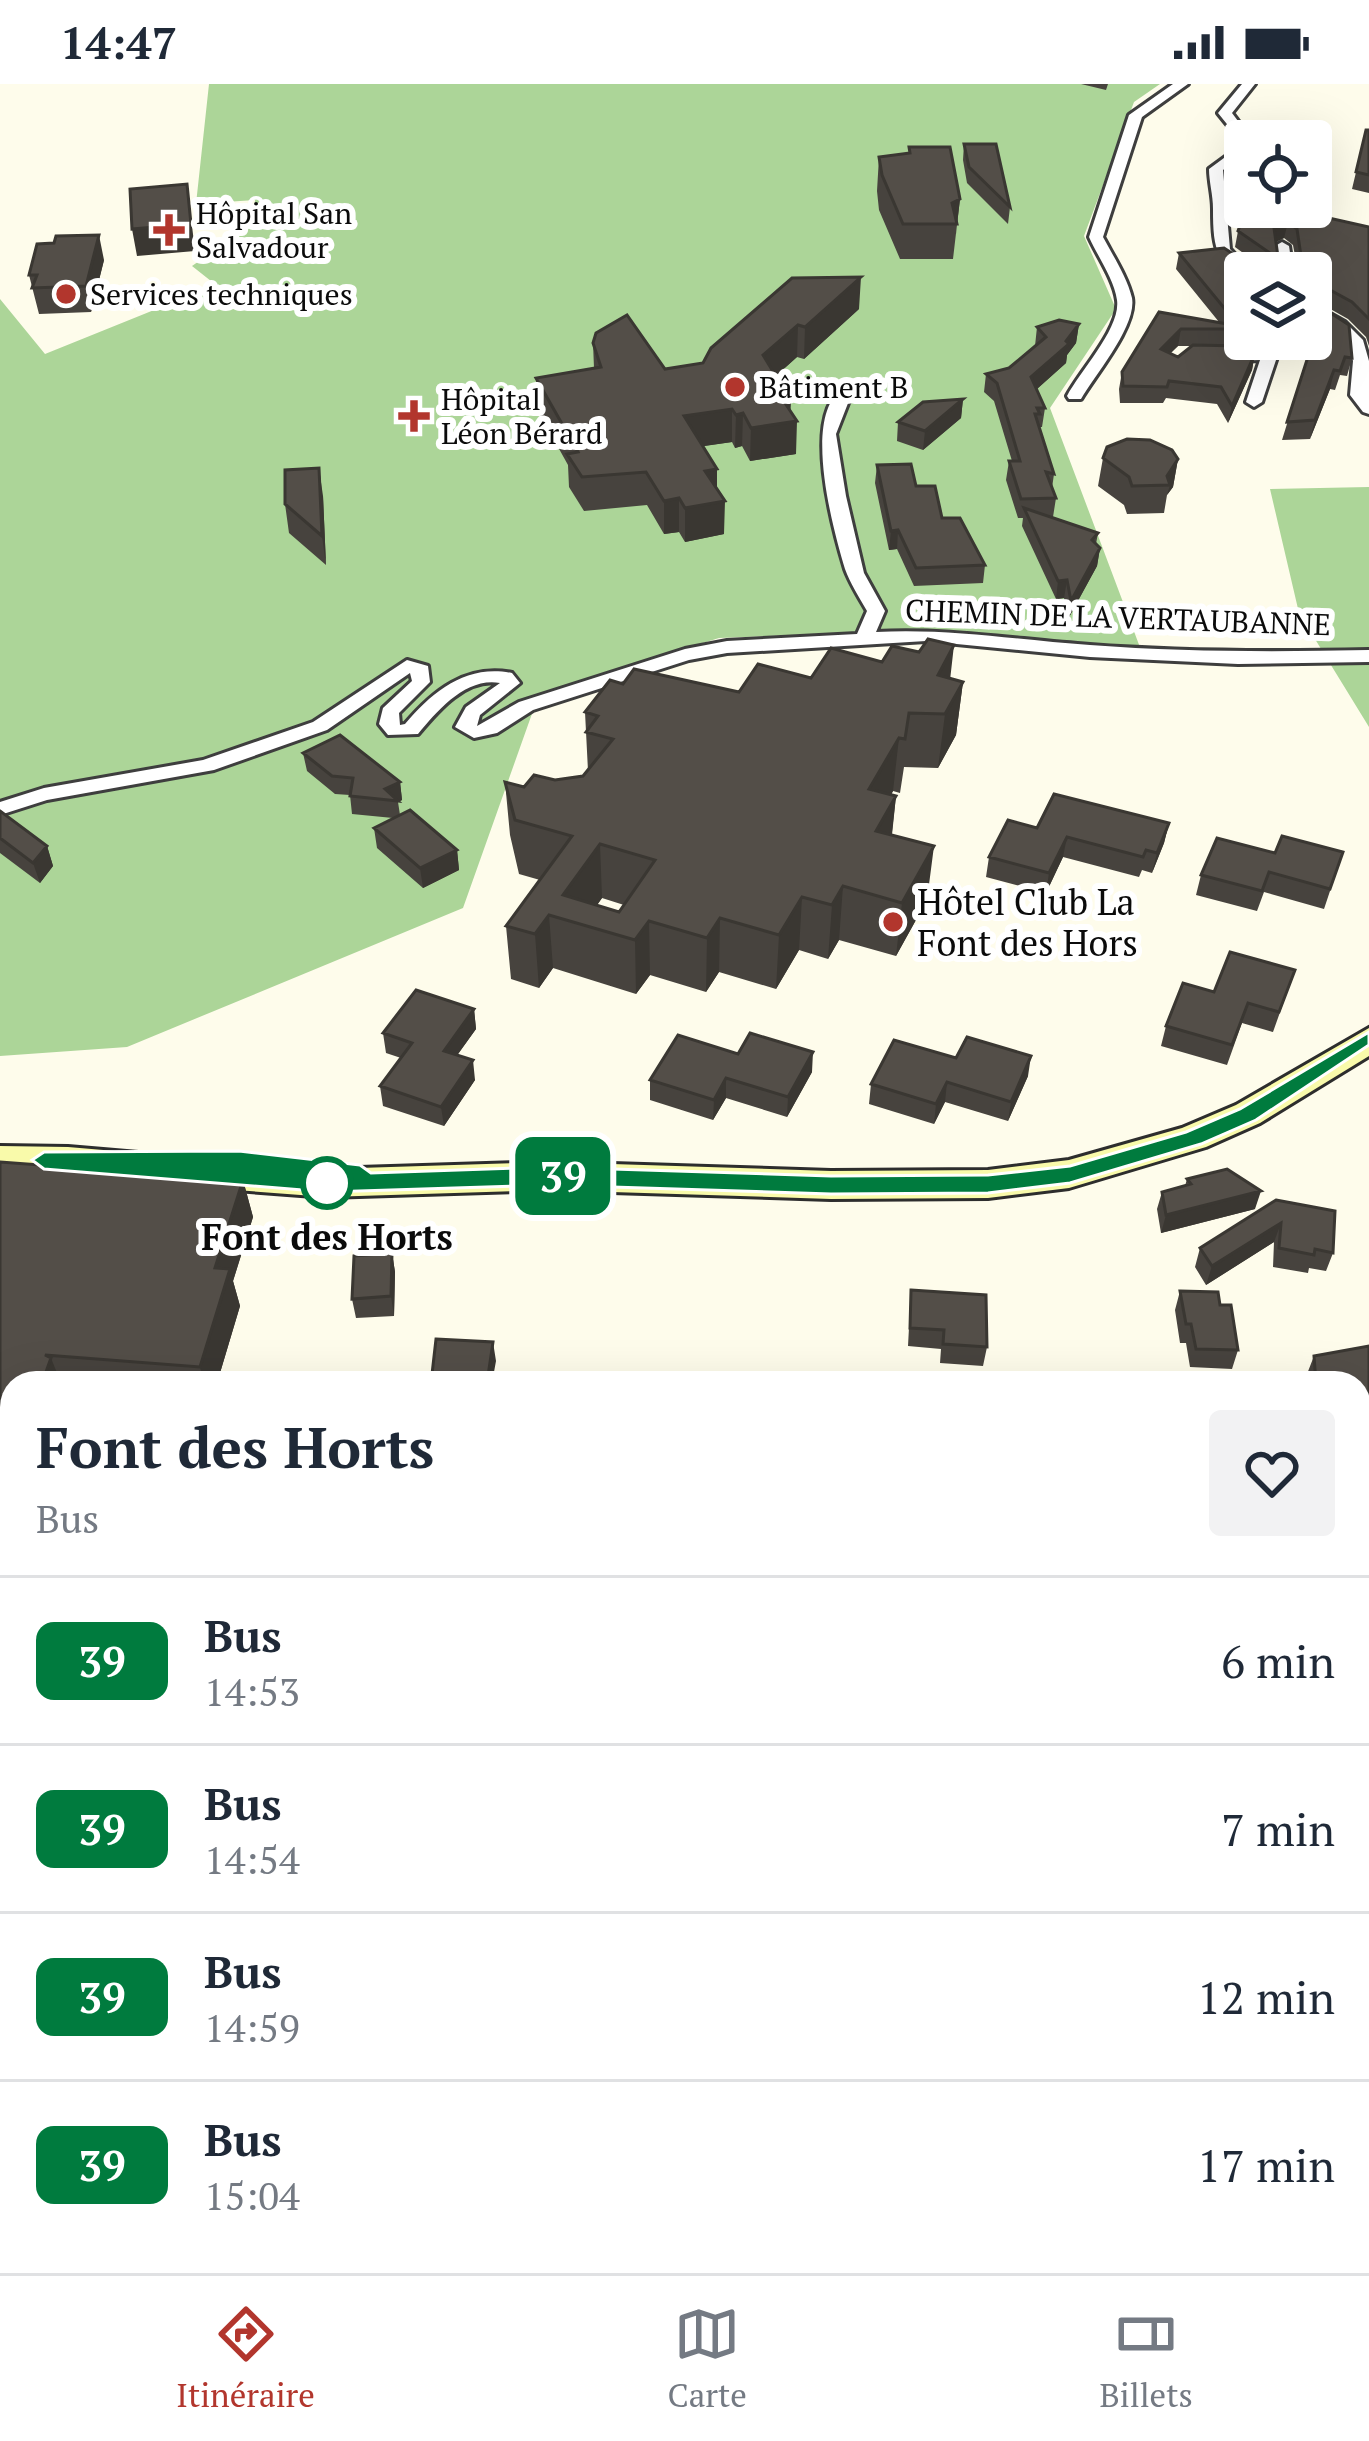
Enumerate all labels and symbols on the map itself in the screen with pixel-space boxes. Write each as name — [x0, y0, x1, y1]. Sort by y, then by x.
place label: Hôpital San Salvadour — [196, 193, 352, 267]
marker: Hôpital San Salvadour — [153, 214, 185, 246]
place label: Services techniques — [90, 274, 353, 314]
marker: Services techniques — [53, 281, 79, 307]
place label: Bâtiment B — [759, 367, 908, 407]
marker: Bâtiment B — [722, 374, 748, 400]
place label: Hôpital Léon Bérard — [441, 379, 603, 453]
marker: Hôpital Léon Bérard — [398, 400, 430, 432]
street label: CHEMIN DE LA VERTAUBANNE — [904, 590, 1332, 644]
place label: Hôtel Club La Font des Hors — [917, 878, 1138, 966]
marker: Hôtel Club La Font des Hors — [880, 909, 906, 935]
line badge: 39 — [509, 1137, 617, 1215]
marker: Font des Horts — [302, 1158, 352, 1208]
place label: Font des Horts — [201, 1213, 453, 1260]

